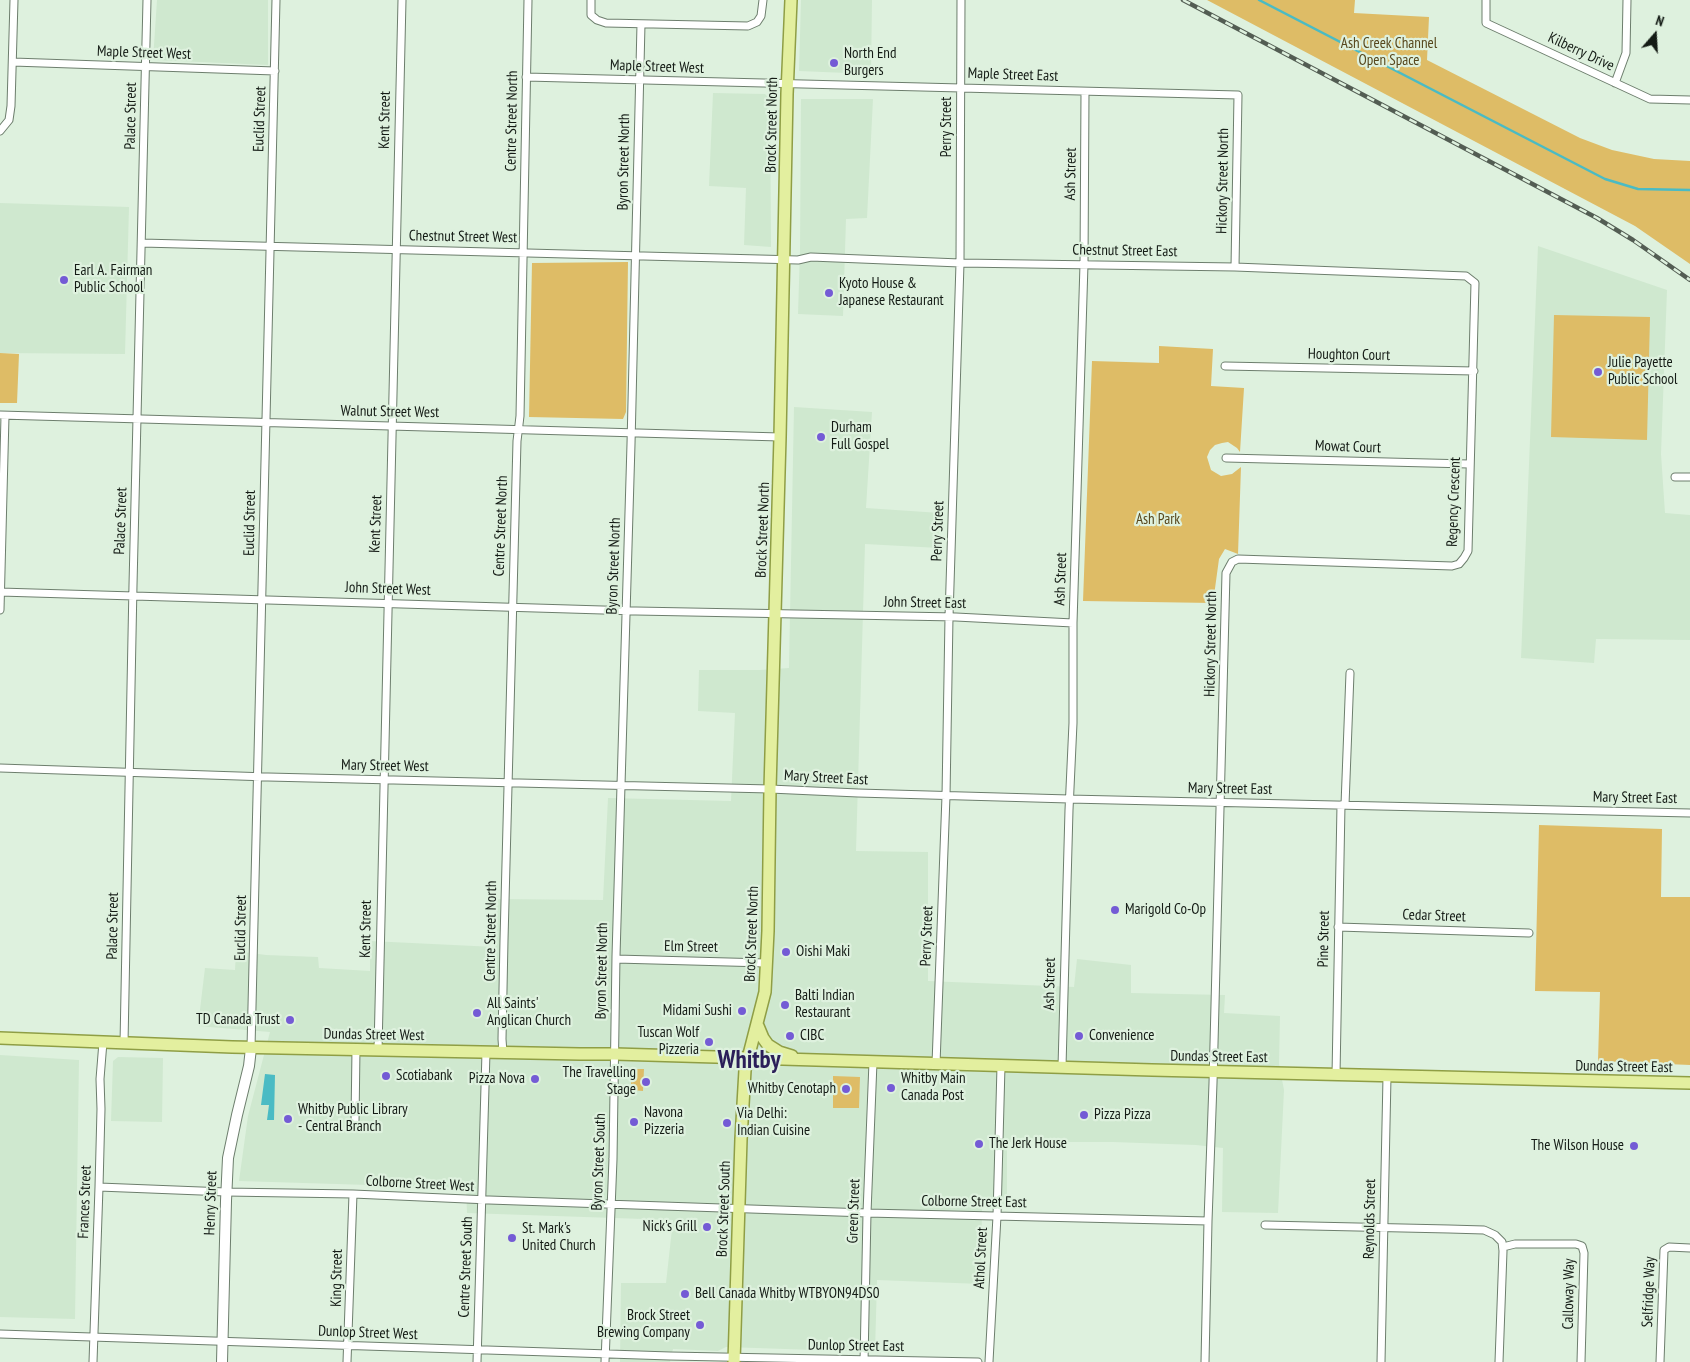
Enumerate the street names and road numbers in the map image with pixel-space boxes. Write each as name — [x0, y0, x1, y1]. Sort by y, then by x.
street label: Kilberry Drive — [1545, 29, 1617, 75]
street label: Maple Street West — [97, 42, 191, 64]
street label: Maple Street West — [610, 56, 704, 78]
street label: Maple Street East — [967, 64, 1059, 86]
street label: Centre Street North — [502, 70, 522, 172]
street label: Brock Street North — [762, 77, 782, 173]
street label: Palace Street — [121, 82, 141, 150]
street label: Euclid Street — [250, 86, 270, 152]
street label: Kent Street — [375, 91, 395, 149]
street label: Perry Street — [938, 97, 956, 157]
street label: Byron Street North — [614, 113, 634, 211]
street label: Hickory Street North — [1213, 128, 1233, 234]
street label: Ash Street — [1062, 147, 1080, 201]
street label: Chestnut Street West — [409, 227, 517, 247]
street label: Chestnut Street East — [1072, 241, 1178, 261]
street label: Houghton Court — [1308, 345, 1390, 365]
street label: Walnut Street West — [341, 402, 439, 422]
street label: Mowat Court — [1315, 437, 1381, 457]
street label: Regency Crescent — [1443, 457, 1465, 547]
street label: Centre Street North — [490, 475, 512, 577]
street label: Brock Street North — [752, 482, 774, 578]
street label: Palace Street — [111, 487, 131, 555]
street label: Euclid Street — [240, 490, 260, 556]
street label: Kent Street — [366, 495, 386, 553]
street label: Perry Street — [928, 500, 948, 562]
street label: Byron Street North — [603, 517, 625, 615]
street label: Ash Street — [1051, 552, 1071, 606]
street label: John Street West — [345, 579, 431, 599]
street label: Hickory Street North — [1201, 591, 1221, 697]
street label: John Street East — [884, 593, 966, 613]
street label: Mary Street West — [341, 756, 429, 776]
street label: Mary Street East — [783, 767, 869, 789]
street label: Mary Street East — [1188, 779, 1272, 799]
street label: Mary Street East — [1593, 788, 1677, 808]
street label: Centre Street North — [481, 880, 501, 982]
street label: Brock Street North — [741, 886, 763, 982]
street label: Palace Street — [103, 892, 123, 960]
street label: Euclid Street — [231, 895, 251, 961]
street label: Kent Street — [356, 900, 376, 958]
street label: Perry Street — [917, 905, 937, 967]
street label: Cedar Street — [1402, 906, 1466, 926]
street label: Pine Street — [1315, 910, 1333, 968]
street label: Byron Street North — [592, 922, 612, 1020]
street label: Elm Street — [664, 938, 718, 956]
street label: Ash Street — [1041, 957, 1059, 1011]
street label: Dundas Street West — [323, 1025, 425, 1045]
street label: Dundas Street East — [1170, 1047, 1268, 1067]
street label: Dundas Street East — [1575, 1057, 1673, 1077]
street label: Byron Street South — [588, 1113, 610, 1211]
street label: Brock Street South — [713, 1161, 735, 1257]
street label: Frances Street — [75, 1165, 95, 1239]
street label: Henry Street — [201, 1170, 221, 1236]
street label: Colborne Street West — [365, 1172, 475, 1196]
street label: Green Street — [844, 1178, 864, 1244]
street label: Reynolds Street — [1360, 1179, 1380, 1259]
street label: Colborne Street East — [921, 1192, 1027, 1212]
street label: Centre Street South — [455, 1216, 477, 1318]
street label: Athol Street — [970, 1227, 992, 1289]
street label: King Street — [327, 1249, 347, 1307]
street label: Selfridge Way — [1639, 1256, 1659, 1328]
street label: Calloway Way — [1559, 1258, 1579, 1330]
street label: Dunlop Street West — [318, 1322, 418, 1344]
street label: Dunlop Street East — [808, 1336, 904, 1356]

